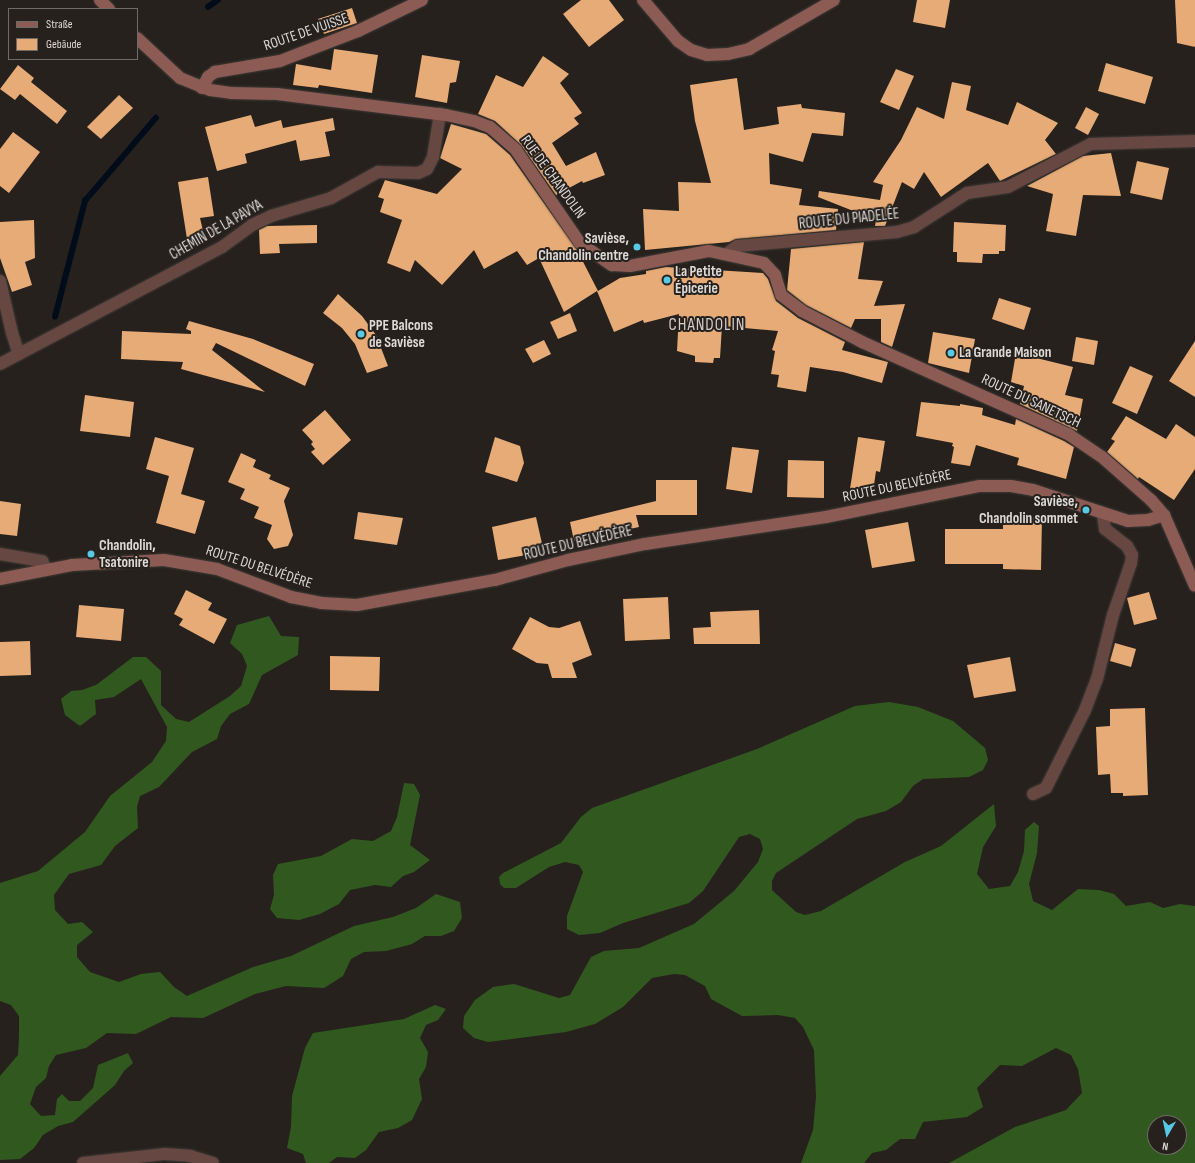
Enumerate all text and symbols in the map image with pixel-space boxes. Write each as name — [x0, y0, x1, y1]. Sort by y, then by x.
legend — [8, 8, 138, 60]
street label: ROUTE DE VUISSE — [261, 9, 351, 55]
text: Straße — [46, 17, 73, 32]
text: Gebäude — [46, 37, 81, 52]
street label: RUE DE CHANDOLIN — [517, 132, 589, 222]
street label: CHEMIN DE LA PAVYA — [166, 196, 266, 264]
street label: ROUTE DU PIADELÉE — [798, 205, 900, 233]
place label: Savièse, Chandolin centre — [538, 229, 629, 264]
marker: Savièse, Chandolin centre — [632, 242, 642, 252]
place label: La Petite Épicerie — [675, 262, 722, 297]
marker: La Petite Épicerie — [662, 275, 672, 285]
place label: PPE Balcons de Savièse — [369, 316, 433, 351]
district label: CHANDOLIN — [669, 316, 745, 336]
marker: PPE Balcons de Savièse — [356, 329, 366, 339]
place label: La Grande Maison — [959, 344, 1052, 362]
marker: La Grande Maison — [946, 348, 956, 358]
street label: ROUTE DU SANETSCH — [979, 370, 1083, 432]
street label: ROUTE DU BELVÉDÈRE — [841, 466, 953, 506]
place label: Savièse, Chandolin sommet — [979, 492, 1078, 527]
marker: Savièse, Chandolin sommet — [1081, 505, 1091, 515]
street label: ROUTE DU BELVÉDÈRE — [522, 522, 634, 564]
place label: Chandolin, Tsatonire — [99, 536, 156, 571]
street label: ROUTE DU BELVÉDÈRE — [204, 541, 314, 593]
marker: Chandolin, Tsatonire — [86, 549, 96, 559]
north arrow — [1147, 1115, 1187, 1155]
text: N — [1161, 1139, 1169, 1153]

